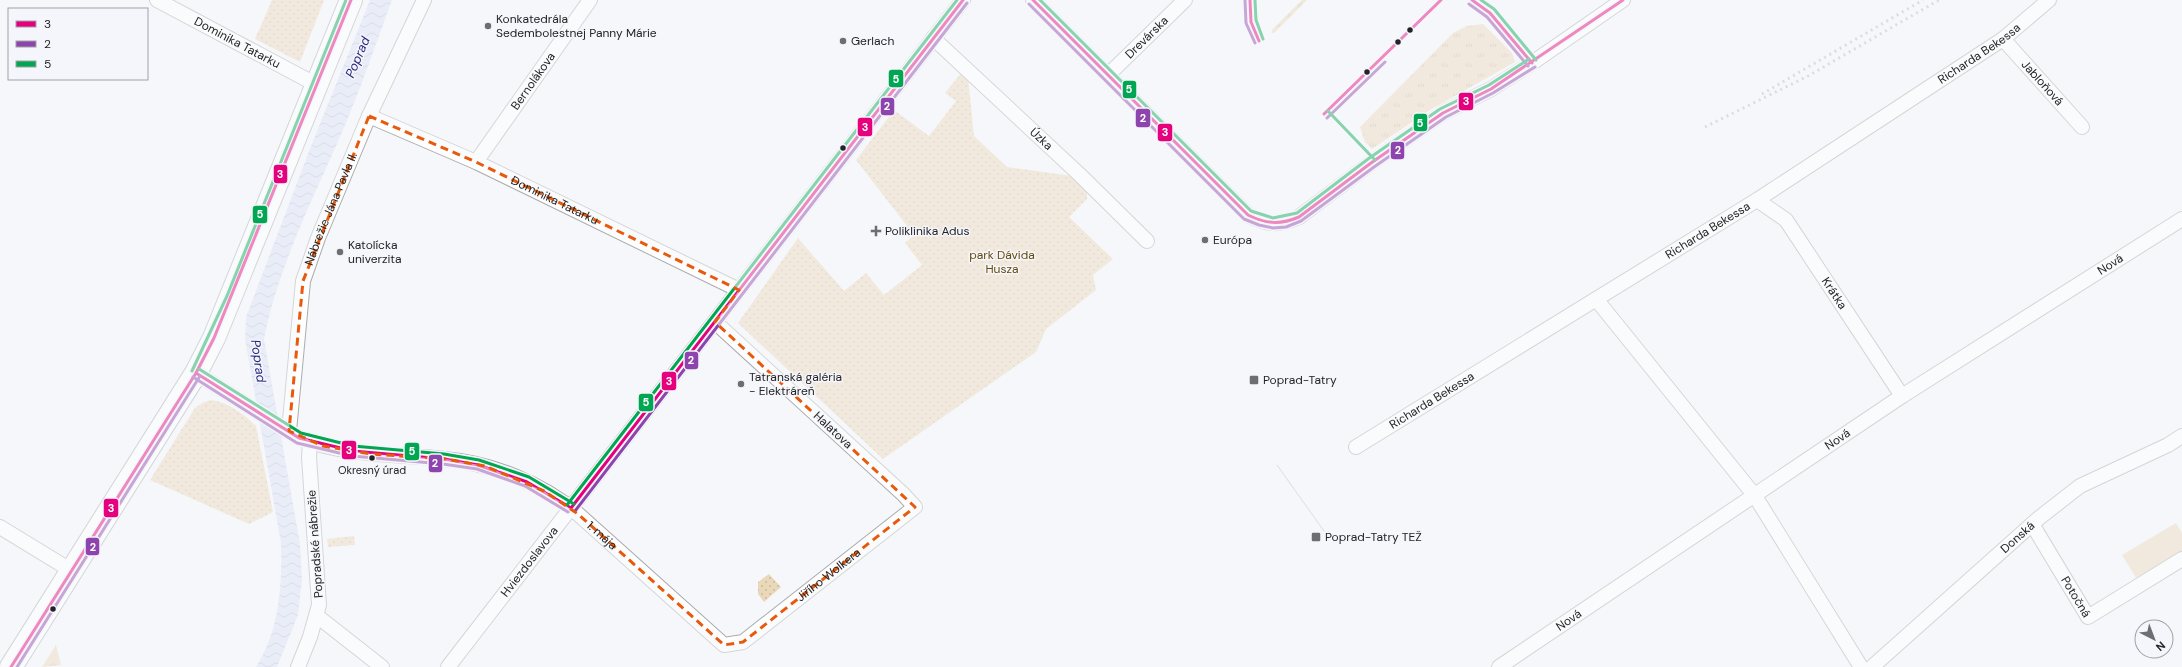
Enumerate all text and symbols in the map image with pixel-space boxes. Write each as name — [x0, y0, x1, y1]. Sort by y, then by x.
legend — [8, 8, 148, 80]
place label: Konkatedrála Sedembolestnej Panny Márie — [496, 11, 657, 41]
street label: Dominika Tatarku — [191, 13, 283, 72]
street label: Drevárska — [1122, 13, 1172, 62]
text: 3 — [44, 16, 51, 32]
street label: Richarda Bekessa — [1935, 20, 2024, 88]
marker: Konkatedrála Sedembolestnej Panny Márie — [483, 21, 493, 31]
unlabelled marker — [1405, 25, 1415, 35]
water label: Poprad — [341, 33, 374, 80]
place label: Gerlach — [851, 33, 894, 49]
text: 2 — [44, 36, 51, 52]
marker: Gerlach — [838, 36, 848, 46]
unlabelled marker — [1393, 37, 1403, 47]
street label: Bernolákova — [507, 49, 559, 113]
text: 5 — [44, 56, 51, 72]
street label: Jabloňová — [2018, 57, 2067, 109]
unlabelled marker — [1362, 67, 1372, 77]
line badge: 5 — [888, 69, 904, 88]
text: 5 — [893, 72, 900, 86]
line badge: 5 — [1122, 80, 1137, 99]
text: 5 — [1126, 82, 1133, 96]
line badge: 3 — [1458, 92, 1474, 111]
text: 3 — [1463, 94, 1469, 108]
line badge: 2 — [880, 97, 895, 116]
text: 2 — [884, 99, 890, 113]
line badge: 2 — [1135, 108, 1151, 128]
text: 2 — [1140, 111, 1146, 125]
line badge: 5 — [1413, 113, 1428, 132]
text: 5 — [1417, 116, 1424, 130]
line badge: 3 — [857, 117, 873, 137]
text: 3 — [862, 120, 868, 134]
line badge: 3 — [1157, 123, 1173, 142]
street label: Úzka — [1026, 124, 1056, 154]
text: 3 — [1162, 125, 1168, 139]
line badge: 2 — [1390, 141, 1405, 160]
unlabelled marker — [838, 143, 848, 153]
text: 2 — [1395, 143, 1401, 157]
street label: Nábrežie Jána Pavla II. — [301, 150, 361, 268]
line badge: 3 — [273, 164, 288, 184]
text: 3 — [277, 167, 283, 181]
street label: Dominika Tatarku — [508, 172, 601, 228]
street label: Richarda Bekessa — [1662, 198, 1753, 263]
line badge: 5 — [252, 205, 268, 224]
text: 5 — [257, 207, 264, 221]
place label: Poliklinika Adus — [885, 223, 969, 239]
marker: Poliklinika Adus — [870, 225, 882, 237]
place label: Európa — [1213, 232, 1252, 248]
marker: Európa — [1200, 235, 1210, 245]
place label: Katolícka univerzita — [348, 237, 402, 267]
marker: Katolícka univerzita — [335, 247, 345, 257]
park label: park Dávida Husza — [969, 247, 1035, 277]
street label: Nová — [2094, 250, 2126, 279]
street label: Krátka — [1818, 274, 1851, 312]
water label: Poprad — [247, 338, 270, 385]
line badge: 2 — [684, 351, 699, 370]
text: 2 — [688, 353, 694, 367]
street label: Richarda Bekessa — [1386, 368, 1477, 433]
place label: Tatranská galéria - Elektráreň — [749, 369, 842, 399]
line badge: 3 — [661, 371, 677, 391]
place label: Poprad-Tatry — [1263, 372, 1337, 388]
text: 3 — [666, 374, 672, 388]
marker: Poprad-Tatry — [1248, 374, 1260, 386]
marker: Tatranská galéria - Elektráreň — [736, 379, 746, 389]
line badge: 5 — [638, 393, 654, 412]
text: 5 — [643, 395, 650, 409]
street label: Halatova — [810, 408, 856, 452]
street label: Nová — [1822, 425, 1854, 454]
line badge: 3 — [341, 440, 357, 460]
line badge: 5 — [404, 442, 420, 461]
text: 3 — [346, 443, 352, 457]
text: 5 — [409, 444, 416, 458]
marker: Okresný úrad — [367, 453, 377, 463]
line badge: 2 — [428, 454, 443, 473]
text: 2 — [432, 456, 438, 470]
place label: Okresný úrad — [338, 463, 406, 477]
street label: Popradské nábrežie — [303, 489, 327, 599]
line badge: 3 — [103, 498, 119, 518]
text: 3 — [108, 501, 114, 515]
street label: 1. mája — [583, 517, 621, 553]
street label: Donská — [1997, 518, 2038, 557]
street label: Hviezdoslavova — [497, 523, 562, 600]
place label: Poprad-Tatry TEŽ — [1325, 529, 1422, 545]
marker: Poprad-Tatry TEŽ — [1310, 531, 1322, 543]
line badge: 2 — [85, 537, 100, 556]
text: 2 — [90, 540, 96, 554]
street label: Jiřího Wolkera — [793, 545, 864, 605]
street label: Potočná — [2057, 573, 2094, 620]
unlabelled marker — [48, 604, 58, 614]
street label: Nová — [1553, 606, 1585, 634]
north arrow — [2134, 619, 2174, 659]
text: N — [2153, 639, 2168, 654]

